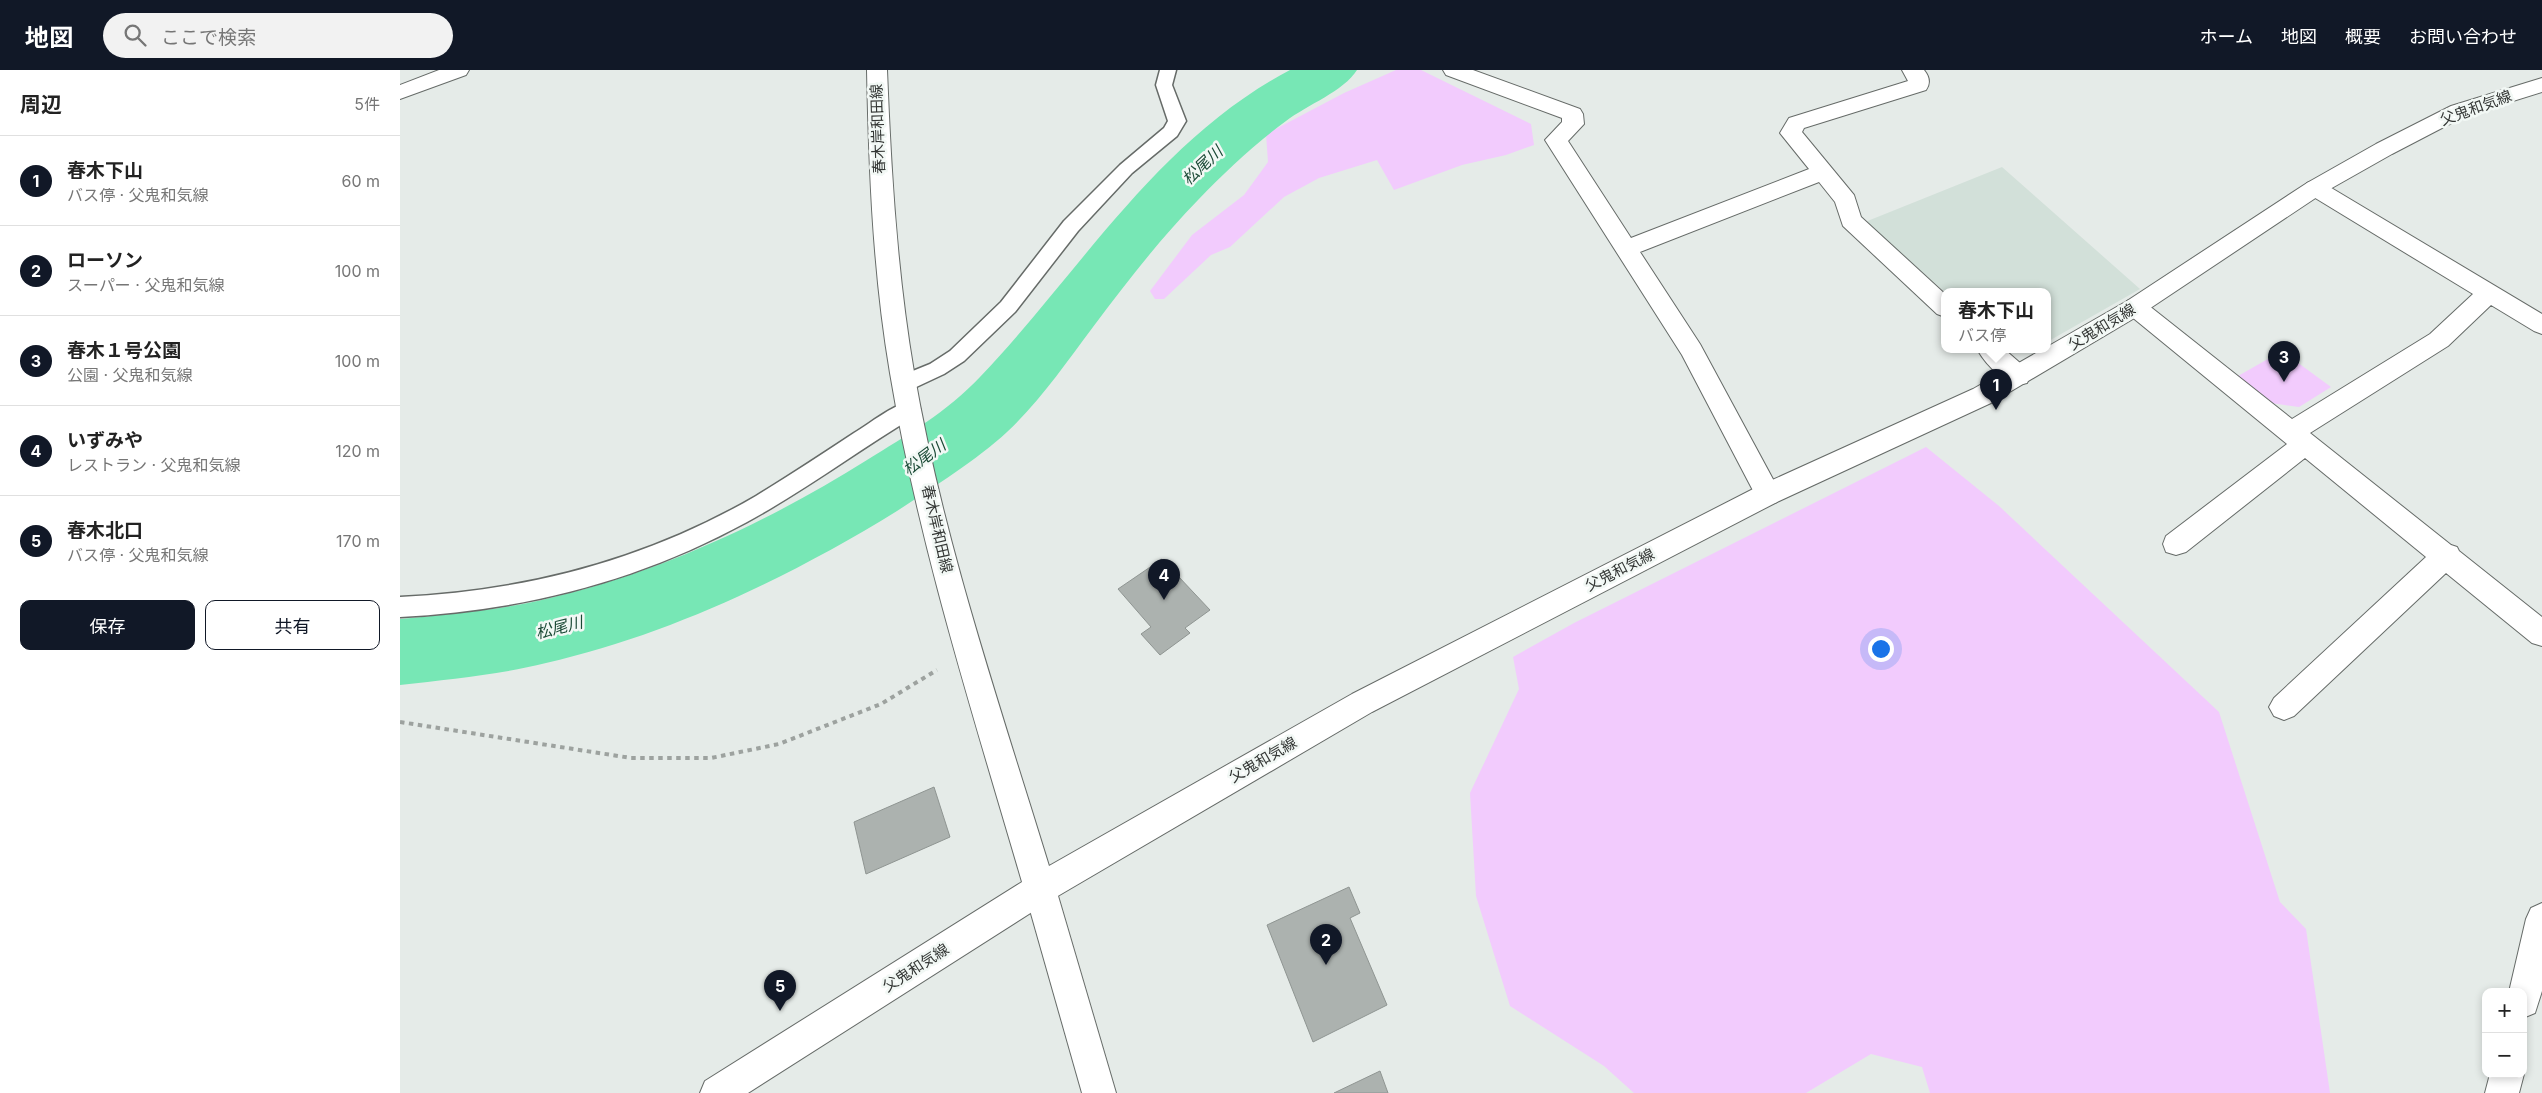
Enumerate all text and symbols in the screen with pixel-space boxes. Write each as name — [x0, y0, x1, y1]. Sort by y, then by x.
search box — [103, 13, 453, 58]
icon: search — [121, 21, 149, 49]
text: 地図 — [25, 23, 73, 52]
text: ここで検索 — [161, 26, 256, 49]
text: ホーム — [2200, 26, 2253, 47]
text: 地図 — [2281, 26, 2317, 47]
text: 概要 — [2345, 26, 2381, 47]
text: お問い合わせ — [2409, 26, 2517, 47]
street label: 春木岸和田線 — [866, 84, 889, 174]
street label: 父鬼和気線 — [2437, 86, 2514, 129]
text: 周辺 — [20, 92, 62, 117]
text: 5件 — [354, 94, 380, 114]
water label: 松尾川 — [1178, 140, 1228, 189]
text: 春木下山 — [67, 159, 143, 182]
text: 1 — [33, 171, 39, 191]
text: 60 m — [341, 171, 380, 191]
text: バス停 · 父鬼和気線 — [67, 185, 209, 205]
text: ローソン — [67, 249, 143, 272]
text: 2 — [31, 261, 41, 281]
text: 100 m — [335, 261, 380, 281]
text: スーパー · 父鬼和気線 — [67, 275, 224, 295]
popup — [1941, 288, 2051, 353]
text: 春木下山 — [1958, 299, 2034, 322]
street label: 父鬼和気線 — [2065, 299, 2139, 354]
text: バス停 — [1958, 325, 2006, 345]
text: 春木１号公園 — [67, 339, 181, 362]
pin: 3 — [2268, 341, 2300, 382]
text: 3 — [31, 351, 41, 371]
text: 100 m — [335, 351, 380, 371]
text: 公園 · 父鬼和気線 — [67, 365, 193, 385]
pin: 1 — [1980, 369, 2012, 410]
text: いずみや — [67, 429, 143, 452]
water label: 松尾川 — [899, 434, 951, 479]
text: 4 — [31, 441, 41, 461]
text: 120 m — [335, 441, 380, 461]
text: レストラン · 父鬼和気線 — [67, 455, 241, 475]
street label: 春木岸和田線 — [918, 483, 957, 575]
text: 春木北口 — [67, 519, 143, 542]
text: 5 — [31, 531, 41, 551]
text: 170 m — [336, 531, 380, 551]
street label: 父鬼和気線 — [1582, 544, 1658, 595]
text: バス停 · 父鬼和気線 — [67, 545, 209, 565]
pin: 4 — [1148, 559, 1180, 600]
button: 保存 — [20, 600, 195, 650]
button: 共有 — [205, 600, 380, 650]
water label: 松尾川 — [533, 611, 587, 643]
your location — [1868, 636, 1894, 662]
street label: 父鬼和気線 — [1226, 733, 1300, 787]
pin: 2 — [1310, 924, 1342, 965]
street label: 父鬼和気線 — [879, 939, 952, 996]
pin: 5 — [764, 970, 796, 1011]
map controls — [2482, 988, 2527, 1078]
button: + — [2482, 988, 2527, 1033]
button: − — [2482, 1033, 2527, 1078]

